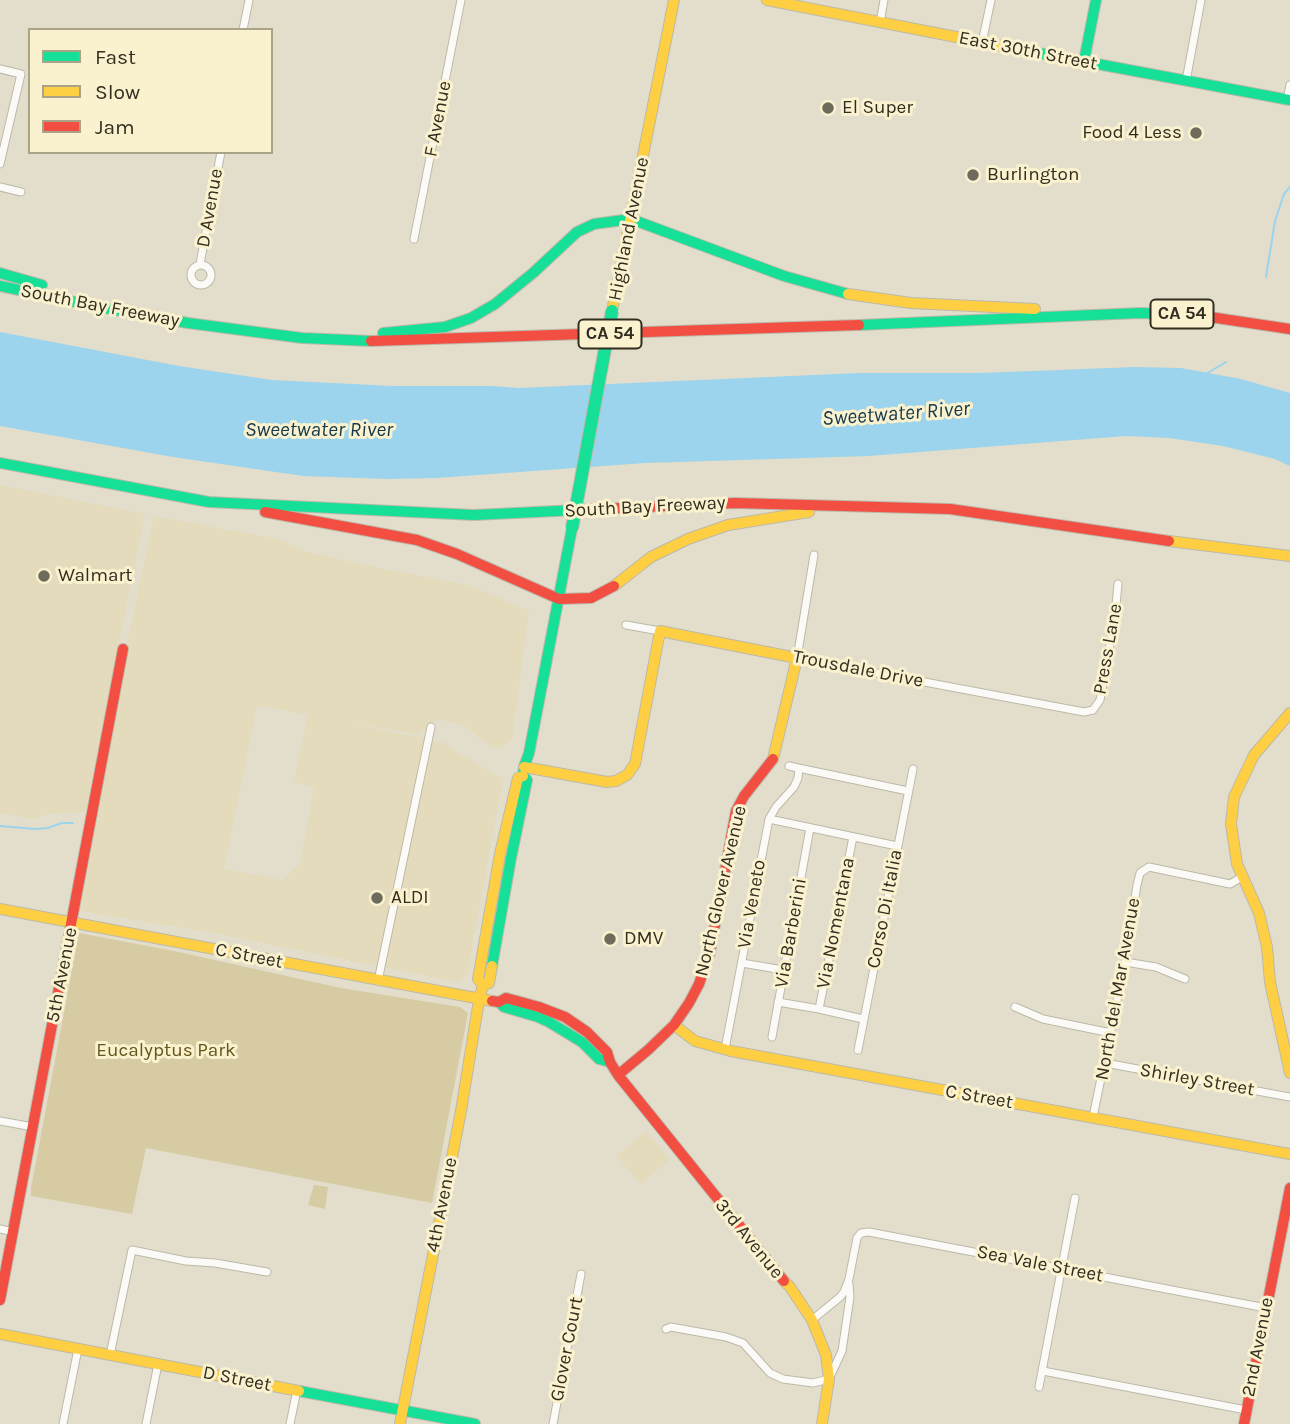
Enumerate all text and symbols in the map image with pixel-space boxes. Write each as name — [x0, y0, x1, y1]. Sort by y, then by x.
street label: East 30th Street — [957, 26, 1099, 76]
legend — [28, 28, 273, 154]
text: Fast — [95, 45, 136, 69]
street label: F Avenue — [419, 79, 457, 159]
text: Slow — [95, 80, 140, 104]
place label: El Super — [842, 97, 913, 119]
marker: El Super — [820, 100, 836, 116]
text: Jam — [95, 115, 135, 139]
place label: Food 4 Less — [1082, 122, 1182, 144]
marker: Food 4 Less — [1188, 125, 1204, 141]
street label: Highland Avenue — [604, 155, 654, 303]
place label: Burlington — [987, 164, 1079, 186]
street label: D Avenue — [192, 167, 228, 249]
marker: Burlington — [965, 167, 981, 183]
street label: South Bay Freeway — [19, 279, 181, 333]
road number: CA 54 — [1150, 300, 1214, 328]
road number: CA 54 — [578, 320, 642, 348]
water label: Sweetwater River — [821, 396, 971, 432]
water label: Sweetwater River — [245, 417, 393, 443]
street label: South Bay Freeway — [564, 491, 726, 523]
place label: Walmart — [58, 565, 132, 587]
marker: Walmart — [36, 568, 52, 584]
street label: Press Lane — [1089, 602, 1127, 696]
street label: Trousdale Drive — [791, 645, 925, 693]
street label: North Glover Avenue — [690, 803, 752, 979]
street label: Corso Di Italia — [862, 848, 908, 970]
street label: Via Nomentana — [812, 855, 860, 991]
street label: Via Veneto — [733, 858, 771, 950]
street label: Via Barberini — [770, 876, 812, 990]
place label: ALDI — [391, 887, 429, 909]
marker: ALDI — [369, 890, 385, 906]
street label: North del Mar Avenue — [1091, 896, 1145, 1082]
street label: 5th Avenue — [42, 926, 82, 1024]
place label: DMV — [624, 928, 663, 950]
marker: DMV — [602, 931, 618, 947]
street label: C Street — [213, 938, 285, 974]
park label: Eucalyptus Park — [96, 1040, 236, 1062]
street label: Shirley Street — [1138, 1059, 1256, 1101]
street label: C Street — [943, 1080, 1015, 1114]
street label: 4th Avenue — [422, 1156, 462, 1254]
street label: 3rd Avenue — [710, 1194, 788, 1284]
street label: Sea Vale Street — [975, 1241, 1105, 1287]
street label: Glover Court — [546, 1295, 588, 1403]
street label: 2nd Avenue — [1237, 1295, 1279, 1399]
street label: D Street — [201, 1361, 273, 1397]

